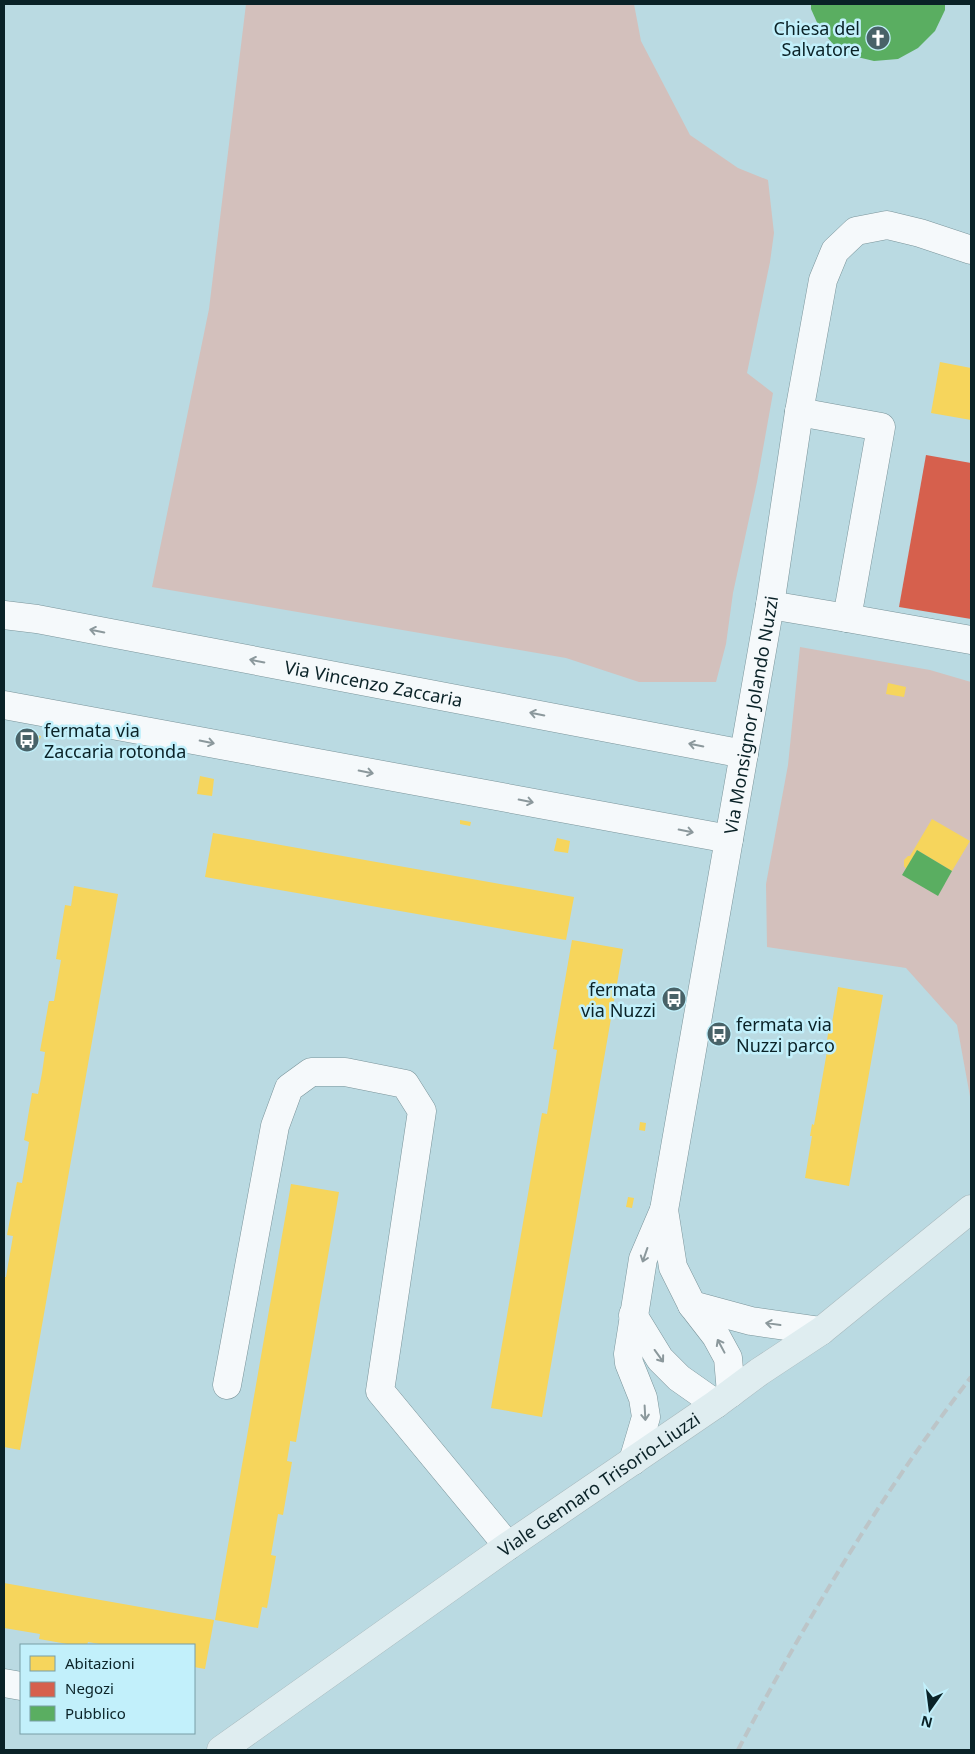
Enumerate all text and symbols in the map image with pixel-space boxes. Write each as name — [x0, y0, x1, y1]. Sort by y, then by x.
place label: Chiesa del Salvatore — [773, 16, 860, 61]
church icon: Chiesa del Salvatore — [865, 25, 891, 51]
street label: Via Monsignor Jolando Nuzzi — [718, 594, 783, 836]
one-way arrow — [89, 625, 105, 635]
street label: Via Vincenzo Zaccaria — [283, 655, 465, 712]
one-way arrow — [249, 656, 265, 665]
one-way arrow — [529, 709, 545, 719]
place label: fermata via Zaccaria rotonda — [44, 718, 186, 763]
bus stop icon: fermata via Zaccaria rotonda — [14, 727, 40, 753]
one-way arrow — [198, 738, 214, 748]
one-way arrow — [689, 739, 705, 749]
one-way arrow — [358, 767, 374, 777]
one-way arrow — [518, 797, 534, 807]
one-way arrow — [678, 827, 694, 836]
place label: fermata via Nuzzi — [581, 977, 656, 1022]
bus stop icon: fermata via Nuzzi — [661, 986, 687, 1012]
place label: fermata via Nuzzi parco — [736, 1012, 835, 1057]
bus stop icon: fermata via Nuzzi parco — [706, 1021, 732, 1047]
one-way arrow — [640, 1247, 649, 1262]
one-way arrow — [766, 1319, 782, 1329]
one-way arrow — [716, 1339, 725, 1354]
one-way arrow — [654, 1349, 665, 1362]
one-way arrow — [640, 1404, 649, 1420]
street label: Viale Gennaro Trisorio-Liuzzi — [493, 1407, 704, 1562]
legend — [20, 1644, 195, 1734]
text: Abitazioni — [65, 1653, 135, 1673]
text: Negozi — [65, 1678, 114, 1698]
north arrow — [905, 1684, 955, 1734]
text: Pubblico — [65, 1703, 126, 1723]
text: N — [919, 1712, 935, 1733]

